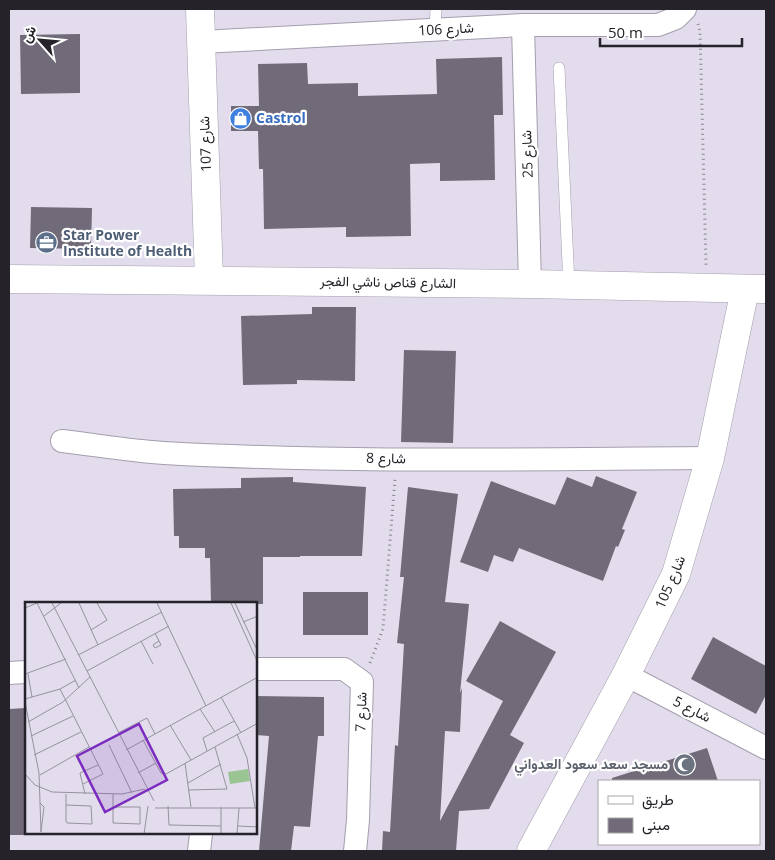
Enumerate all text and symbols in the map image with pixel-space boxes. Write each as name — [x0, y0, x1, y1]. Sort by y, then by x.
north arrow — [15, 15, 65, 65]
scale bar — [600, 15, 742, 47]
street label: شارع 106 — [418, 18, 474, 41]
text: ش — [16, 22, 40, 46]
text: 50 m — [608, 22, 643, 42]
shop icon: Castrol — [228, 106, 252, 130]
place label: Castrol — [256, 108, 306, 127]
street label: شارع 107 — [194, 116, 217, 172]
street label: شارع 25 — [516, 130, 539, 178]
place label: Star Power Institute of Health — [63, 225, 192, 260]
office icon: Star Power Institute of Health — [35, 231, 59, 255]
street label: الشارع قناص ناشي الفجر — [319, 271, 456, 295]
street label: شارع 8 — [366, 448, 406, 469]
street label: شارع 105 — [650, 552, 691, 612]
inset map — [25, 602, 258, 835]
street label: شارع 5 — [669, 691, 714, 728]
street label: شارع 7 — [350, 692, 373, 732]
mosque icon: مسجد سعد سعود العدواني — [672, 752, 696, 776]
place label: مسجد سعد سعود العدواني — [514, 754, 668, 776]
legend — [598, 780, 760, 845]
text: طريق — [642, 789, 674, 810]
text: مبنى — [642, 814, 670, 835]

